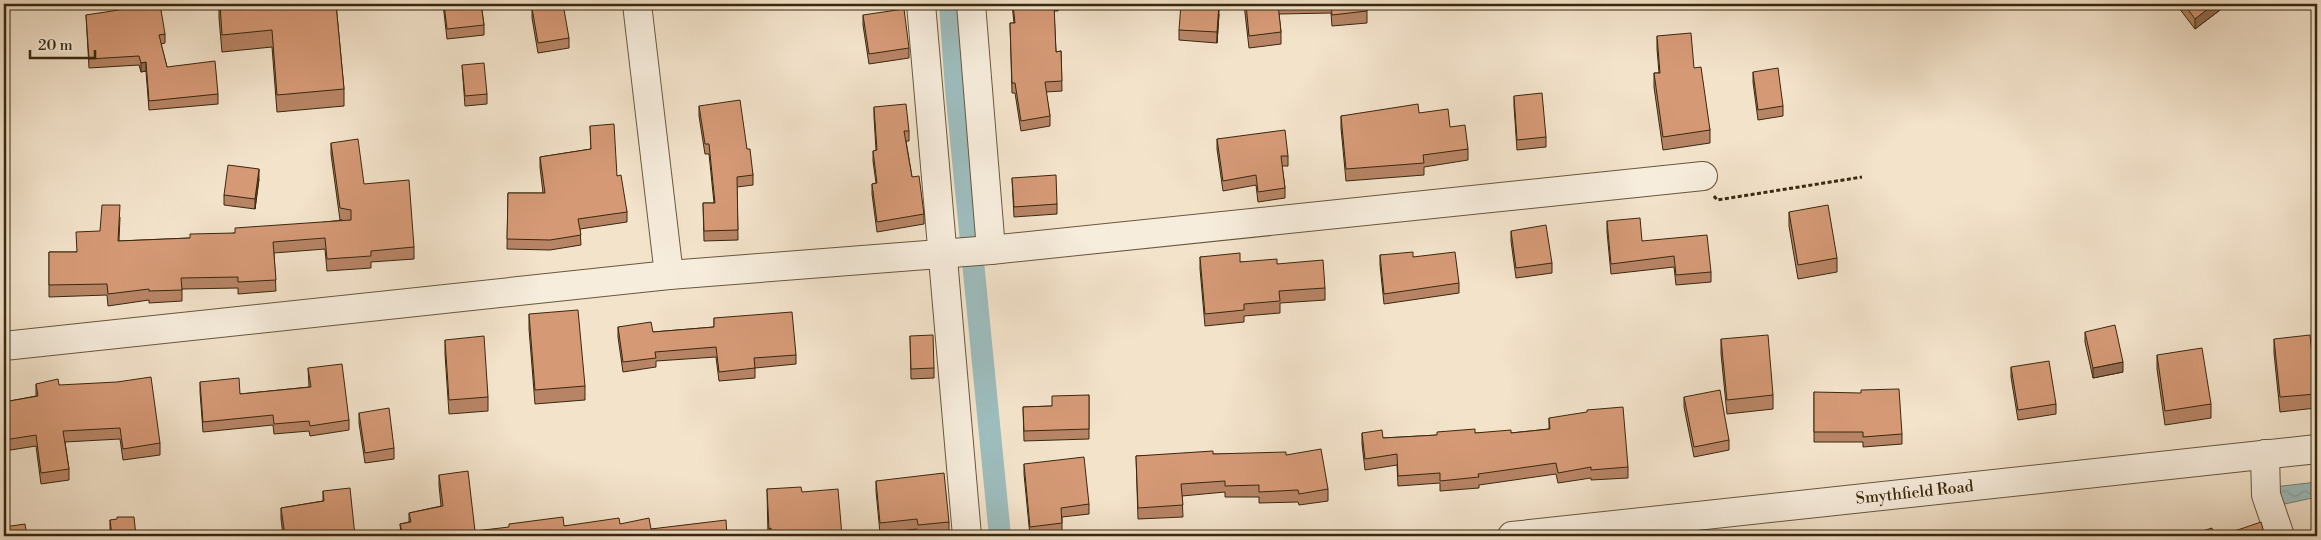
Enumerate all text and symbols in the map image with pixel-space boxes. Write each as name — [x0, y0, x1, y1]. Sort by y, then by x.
scale bar — [30, 28, 95, 60]
text: 20 m — [38, 36, 73, 55]
street label: Smythfield Road — [1855, 476, 1975, 509]

